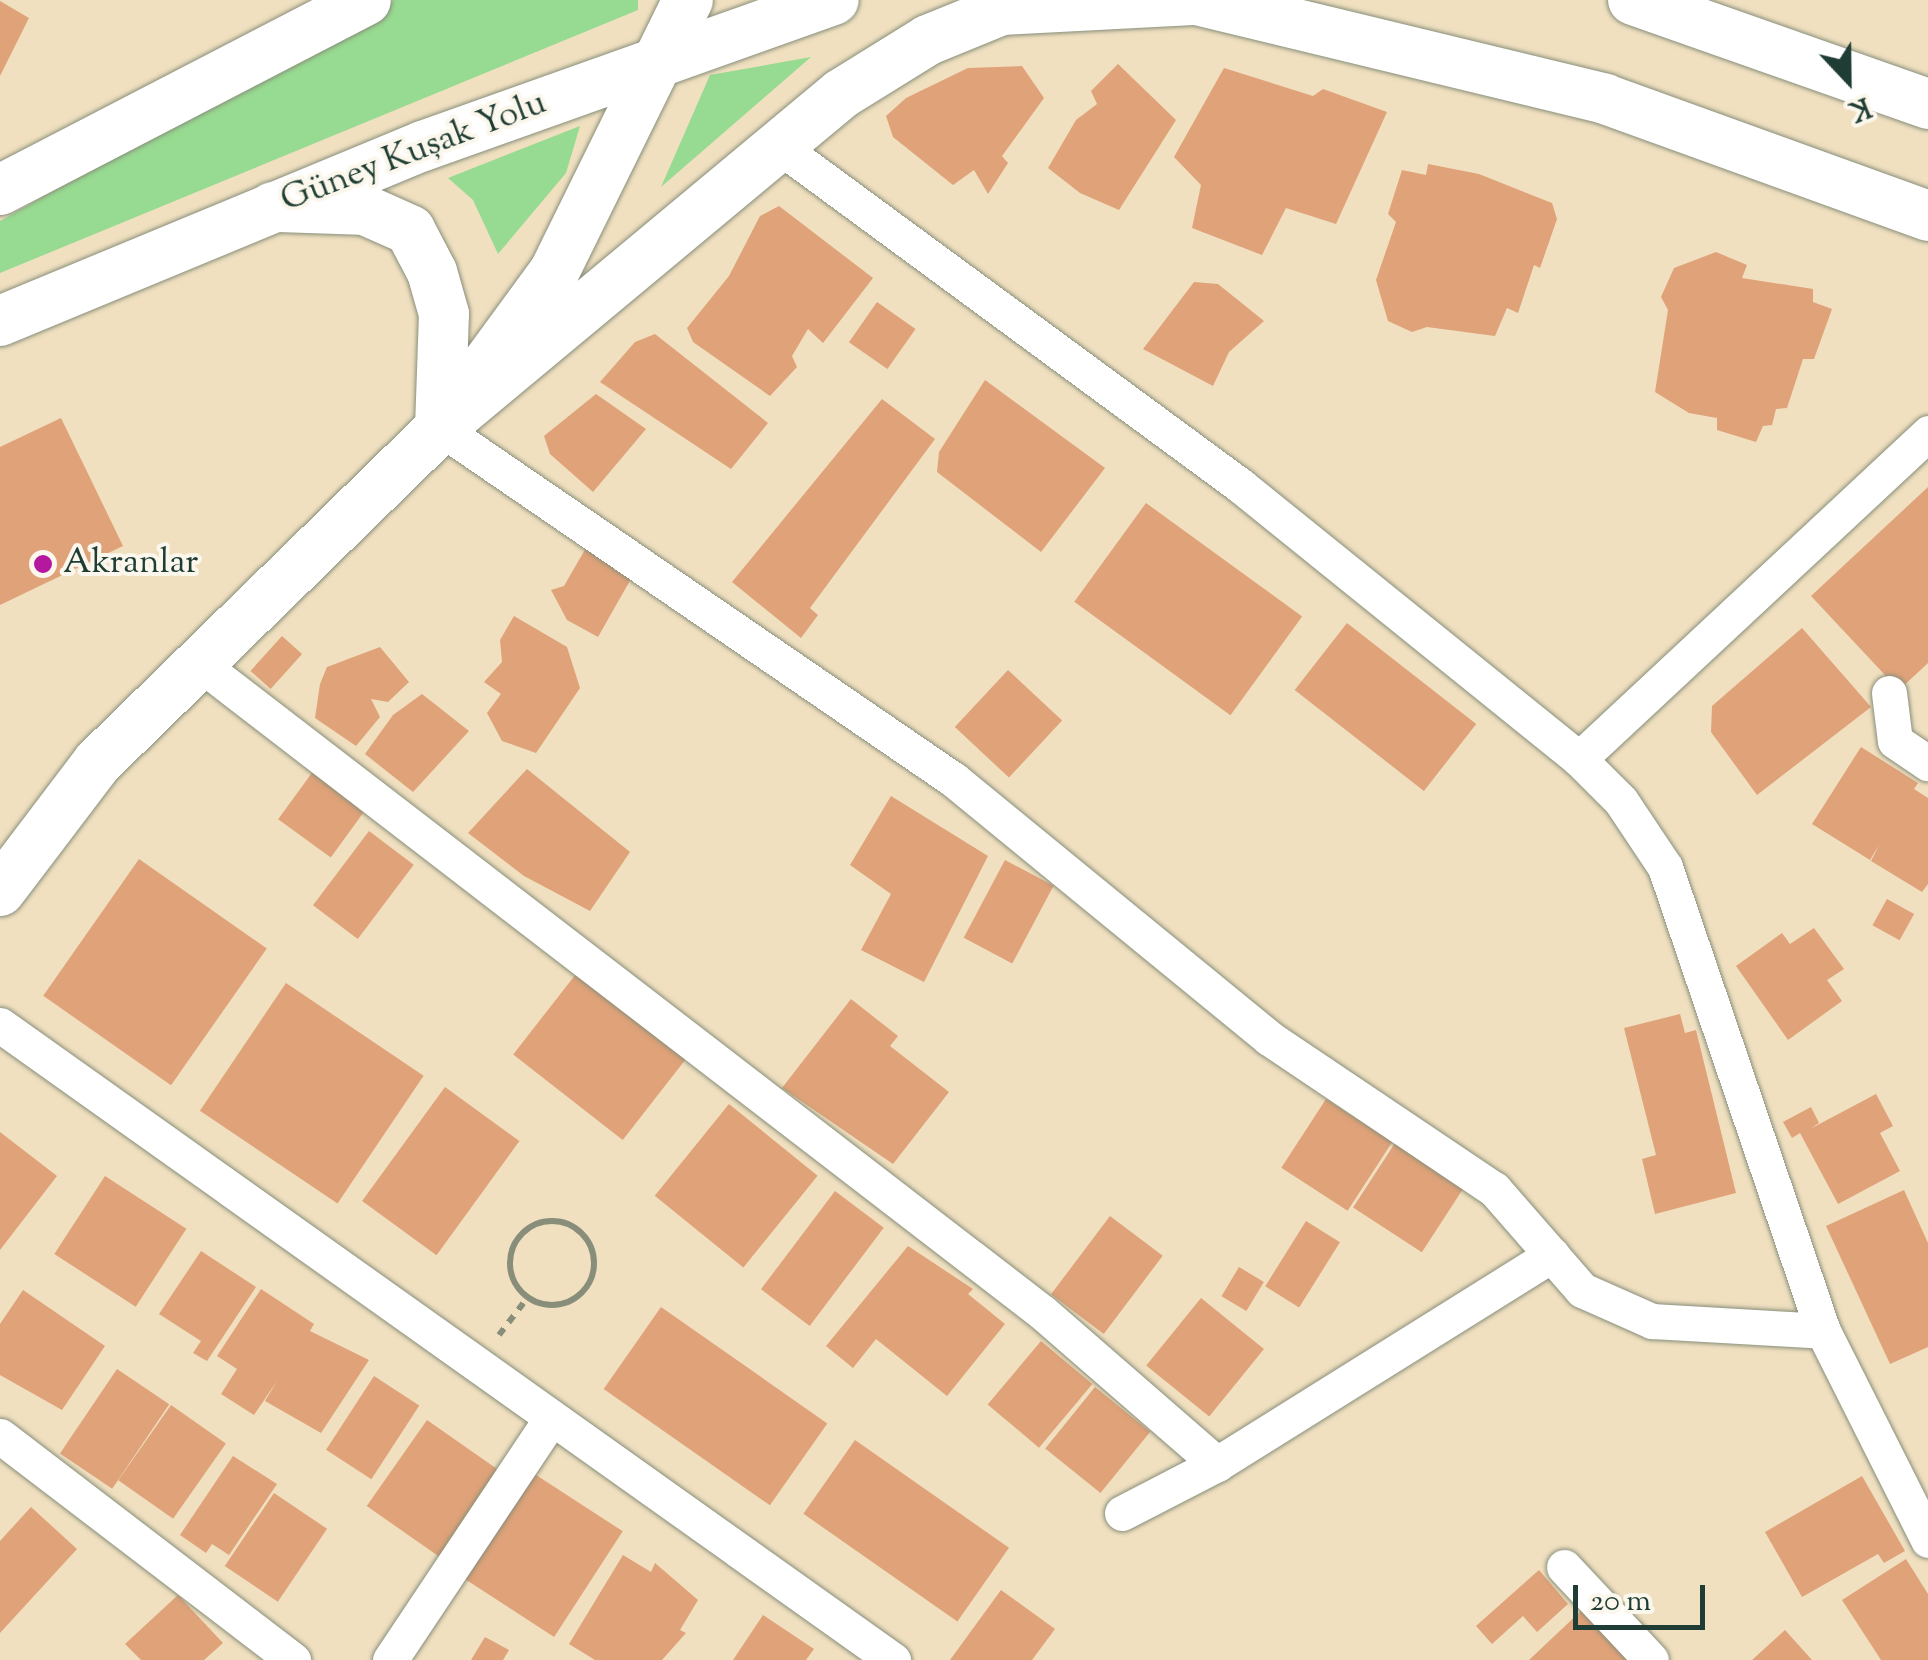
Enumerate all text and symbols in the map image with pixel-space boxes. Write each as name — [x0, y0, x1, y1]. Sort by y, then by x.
north arrow — [1798, 30, 1898, 130]
street label: Güney Kuşak Yolu — [276, 83, 552, 223]
text: K — [1842, 85, 1876, 130]
place label: Akranlar — [63, 543, 198, 585]
marker: Akranlar — [32, 553, 54, 575]
scale bar — [1578, 1565, 1710, 1627]
text: 20 m — [1590, 1581, 1651, 1624]

